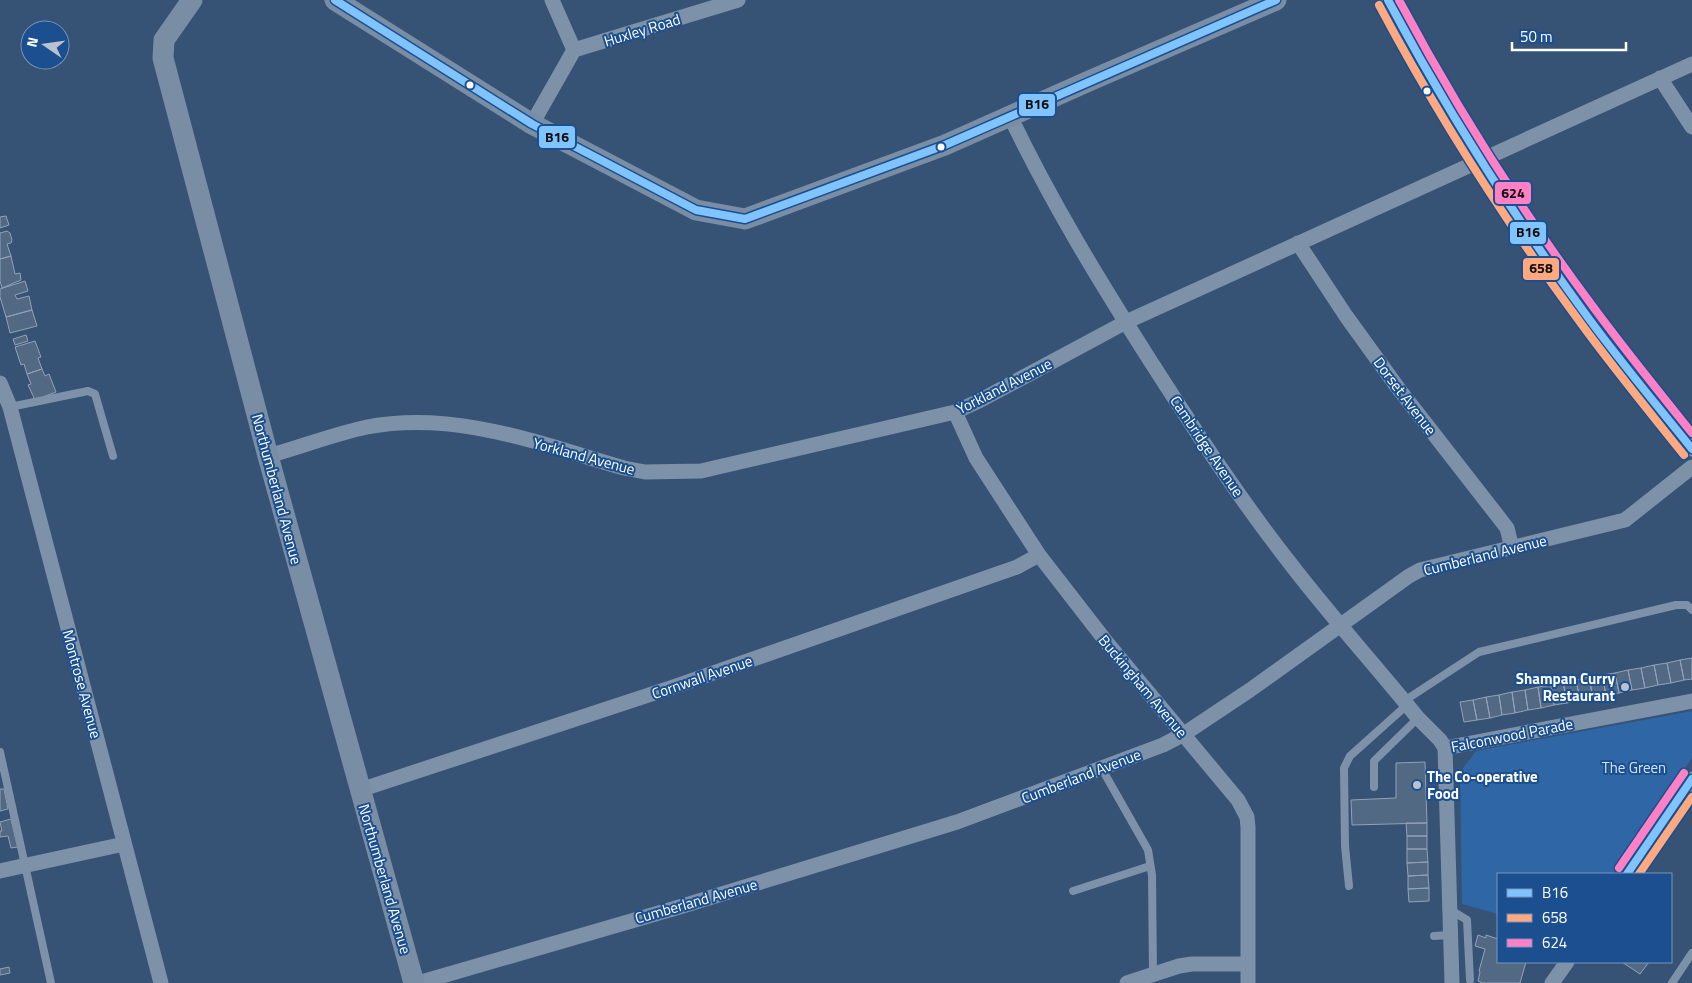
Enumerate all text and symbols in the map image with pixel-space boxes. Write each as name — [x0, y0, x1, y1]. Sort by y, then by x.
street label: Huxley Road — [601, 7, 683, 53]
north arrow — [20, 20, 70, 70]
scale bar — [1512, 20, 1626, 52]
text: 50 m — [1520, 25, 1553, 48]
text: N — [21, 35, 43, 49]
unlabelled marker — [465, 80, 475, 90]
unlabelled marker — [1422, 86, 1432, 96]
line badge: B16 — [1018, 93, 1056, 117]
text: B16 — [1025, 93, 1049, 114]
line badge: B16 — [538, 125, 576, 149]
text: B16 — [545, 126, 569, 147]
unlabelled marker — [936, 142, 946, 152]
line badge: 624 — [1494, 181, 1532, 205]
text: 624 — [1501, 182, 1525, 203]
line badge: B16 — [1509, 221, 1547, 245]
text: B16 — [1516, 221, 1540, 242]
line badge: 658 — [1522, 257, 1560, 281]
text: 658 — [1529, 257, 1553, 278]
street label: Yorkland Avenue — [952, 352, 1056, 420]
street label: Dorset Avenue — [1368, 352, 1442, 440]
street label: Cambridge Avenue — [1164, 391, 1250, 501]
street label: Northumberland Avenue — [246, 411, 308, 567]
street label: Yorkland Avenue — [531, 431, 637, 481]
street label: Cumberland Avenue — [1421, 529, 1549, 581]
street label: Montrose Avenue — [56, 627, 108, 741]
street label: Buckingham Avenue — [1093, 629, 1193, 743]
street label: Cornwall Avenue — [649, 649, 755, 705]
place label: Shampan Curry Restaurant — [1516, 667, 1616, 707]
marker: Shampan Curry Restaurant — [1619, 681, 1631, 693]
street label: Falconwood Parade — [1449, 712, 1575, 758]
street label: Cumberland Avenue — [1018, 743, 1144, 809]
park label: The Green — [1602, 756, 1666, 779]
place label: The Co-operative Food — [1427, 765, 1538, 805]
marker: The Co-operative Food — [1411, 779, 1423, 791]
street label: Northumberland Avenue — [353, 801, 417, 957]
street label: Cumberland Avenue — [632, 873, 760, 929]
legend — [1497, 873, 1672, 963]
text: B16 — [1542, 881, 1568, 904]
text: 658 — [1542, 906, 1567, 929]
text: 624 — [1542, 931, 1567, 954]

